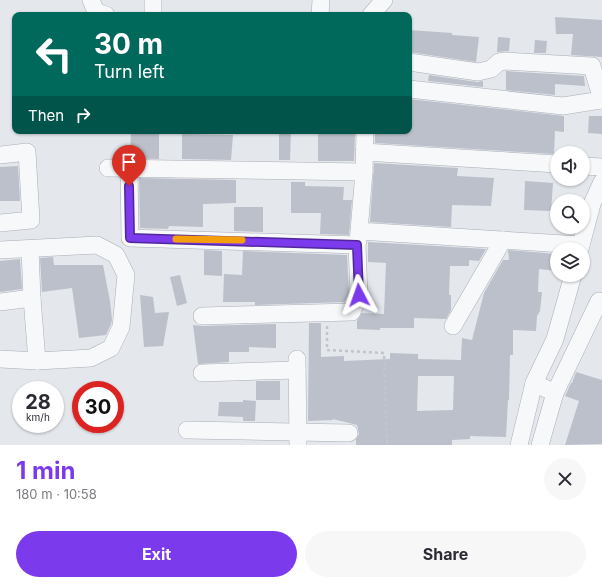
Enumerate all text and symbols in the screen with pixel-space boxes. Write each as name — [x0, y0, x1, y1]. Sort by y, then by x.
text: 30 m — [94, 27, 163, 61]
icon: left — [28, 28, 80, 80]
text: Turn left — [94, 61, 164, 82]
icon: right — [72, 104, 94, 126]
text: Then — [28, 106, 64, 125]
pin — [112, 145, 146, 186]
map controls — [550, 146, 590, 282]
button: sound — [550, 146, 590, 186]
icon: arrive — [118, 151, 140, 173]
button: search — [550, 194, 590, 234]
button: layers — [550, 242, 590, 282]
position arrow — [338, 274, 380, 316]
speed limit sign: 30 — [72, 381, 124, 433]
text: 28 — [25, 390, 51, 414]
text: km/h — [26, 411, 50, 423]
text: 1 min — [16, 456, 75, 485]
button: close — [544, 458, 586, 500]
text: 180 m · 10:58 — [16, 486, 97, 502]
button: Exit — [16, 531, 297, 577]
button: Share — [305, 531, 586, 577]

